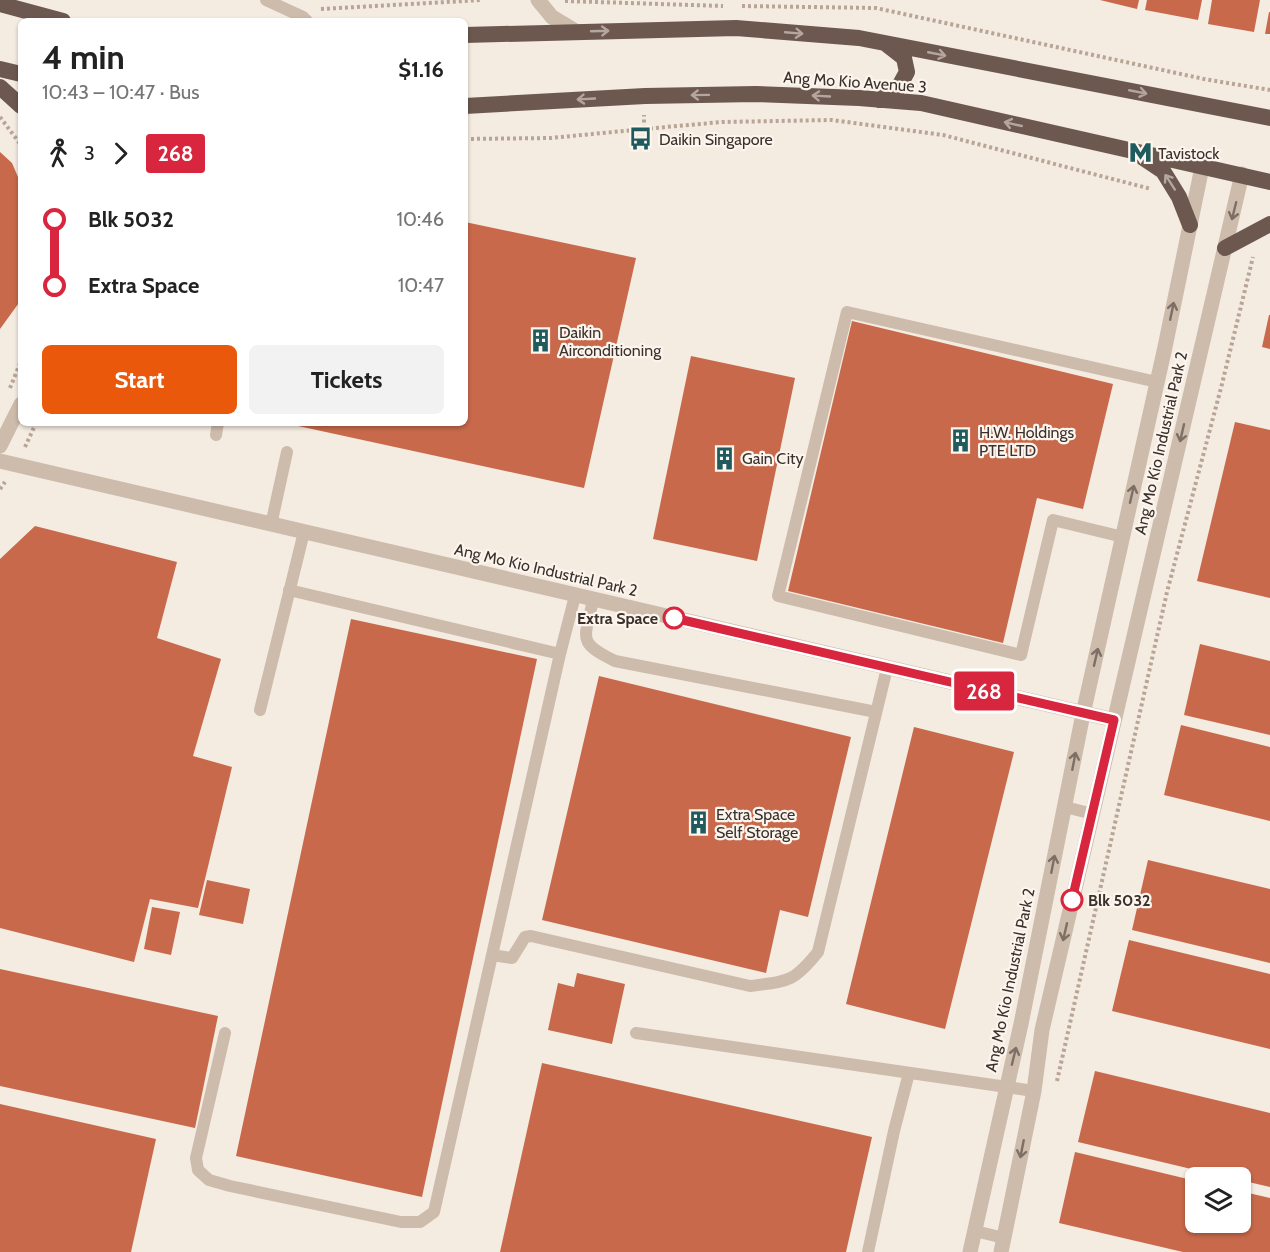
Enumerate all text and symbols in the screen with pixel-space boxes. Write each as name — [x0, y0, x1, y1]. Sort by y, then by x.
one-way arrow — [590, 26, 610, 37]
one-way arrow — [783, 28, 803, 39]
text: 4 min — [42, 37, 125, 77]
one-way arrow — [927, 49, 946, 60]
text: $1.16 — [398, 56, 444, 83]
street label: Ang Mo Kio Avenue 3 — [783, 68, 927, 96]
text: 10:43 – 10:47 · Bus — [42, 80, 200, 104]
one-way arrow — [1128, 87, 1147, 98]
one-way arrow — [691, 89, 711, 101]
one-way arrow — [811, 91, 831, 102]
one-way arrow — [577, 94, 597, 105]
one-way arrow — [1004, 118, 1023, 129]
bus stop icon: Daikin Singapore — [628, 126, 654, 152]
place label: Daikin Singapore — [659, 130, 773, 149]
icon: walk — [42, 137, 75, 170]
icon: forward — [104, 137, 137, 170]
metro station icon: Tavistock — [1127, 140, 1153, 166]
text: 3 — [84, 141, 95, 165]
text: 268 — [158, 141, 193, 166]
place label: Tavistock — [1158, 144, 1220, 163]
one-way arrow — [1163, 174, 1175, 191]
one-way arrow — [1228, 202, 1240, 221]
text: Blk 5032 — [88, 206, 174, 233]
text: 10:46 — [396, 207, 444, 231]
text: Extra Space — [88, 272, 199, 299]
text: 10:47 — [398, 273, 444, 297]
one-way arrow — [1167, 302, 1178, 321]
place label: Daikin Airconditioning — [559, 323, 662, 360]
building icon: Daikin Airconditioning — [528, 328, 554, 354]
button: Start — [42, 345, 237, 414]
button: Tickets — [249, 345, 444, 414]
street label: Ang Mo Kio Industrial Park 2 — [1131, 350, 1191, 536]
place label: H.W. Holdings PTE LTD — [979, 423, 1074, 460]
one-way arrow — [1175, 423, 1187, 442]
building icon: H.W. Holdings PTE LTD — [948, 428, 974, 454]
building icon: Gain City — [711, 445, 737, 471]
place label: Gain City — [742, 449, 804, 468]
one-way arrow — [1127, 485, 1138, 504]
street label: Ang Mo Kio Industrial Park 2 — [453, 540, 639, 600]
marker: Extra Space — [663, 607, 685, 629]
place label: Extra Space — [577, 609, 658, 628]
one-way arrow — [1091, 648, 1102, 667]
line badge: 268 — [950, 672, 1018, 710]
text: 268 — [966, 679, 1002, 704]
one-way arrow — [1069, 751, 1080, 771]
place label: Extra Space Self Storage — [716, 805, 798, 842]
building icon: Extra Space Self Storage — [685, 810, 711, 836]
one-way arrow — [1048, 855, 1059, 874]
street label: Ang Mo Kio Industrial Park 2 — [981, 886, 1039, 1074]
marker: Blk 5032 — [1061, 889, 1083, 911]
place label: Blk 5032 — [1088, 891, 1150, 910]
one-way arrow — [1059, 922, 1070, 941]
one-way arrow — [1008, 1046, 1020, 1065]
one-way arrow — [1016, 1138, 1027, 1158]
map controls — [1185, 1167, 1251, 1233]
button: layers — [1185, 1167, 1251, 1233]

